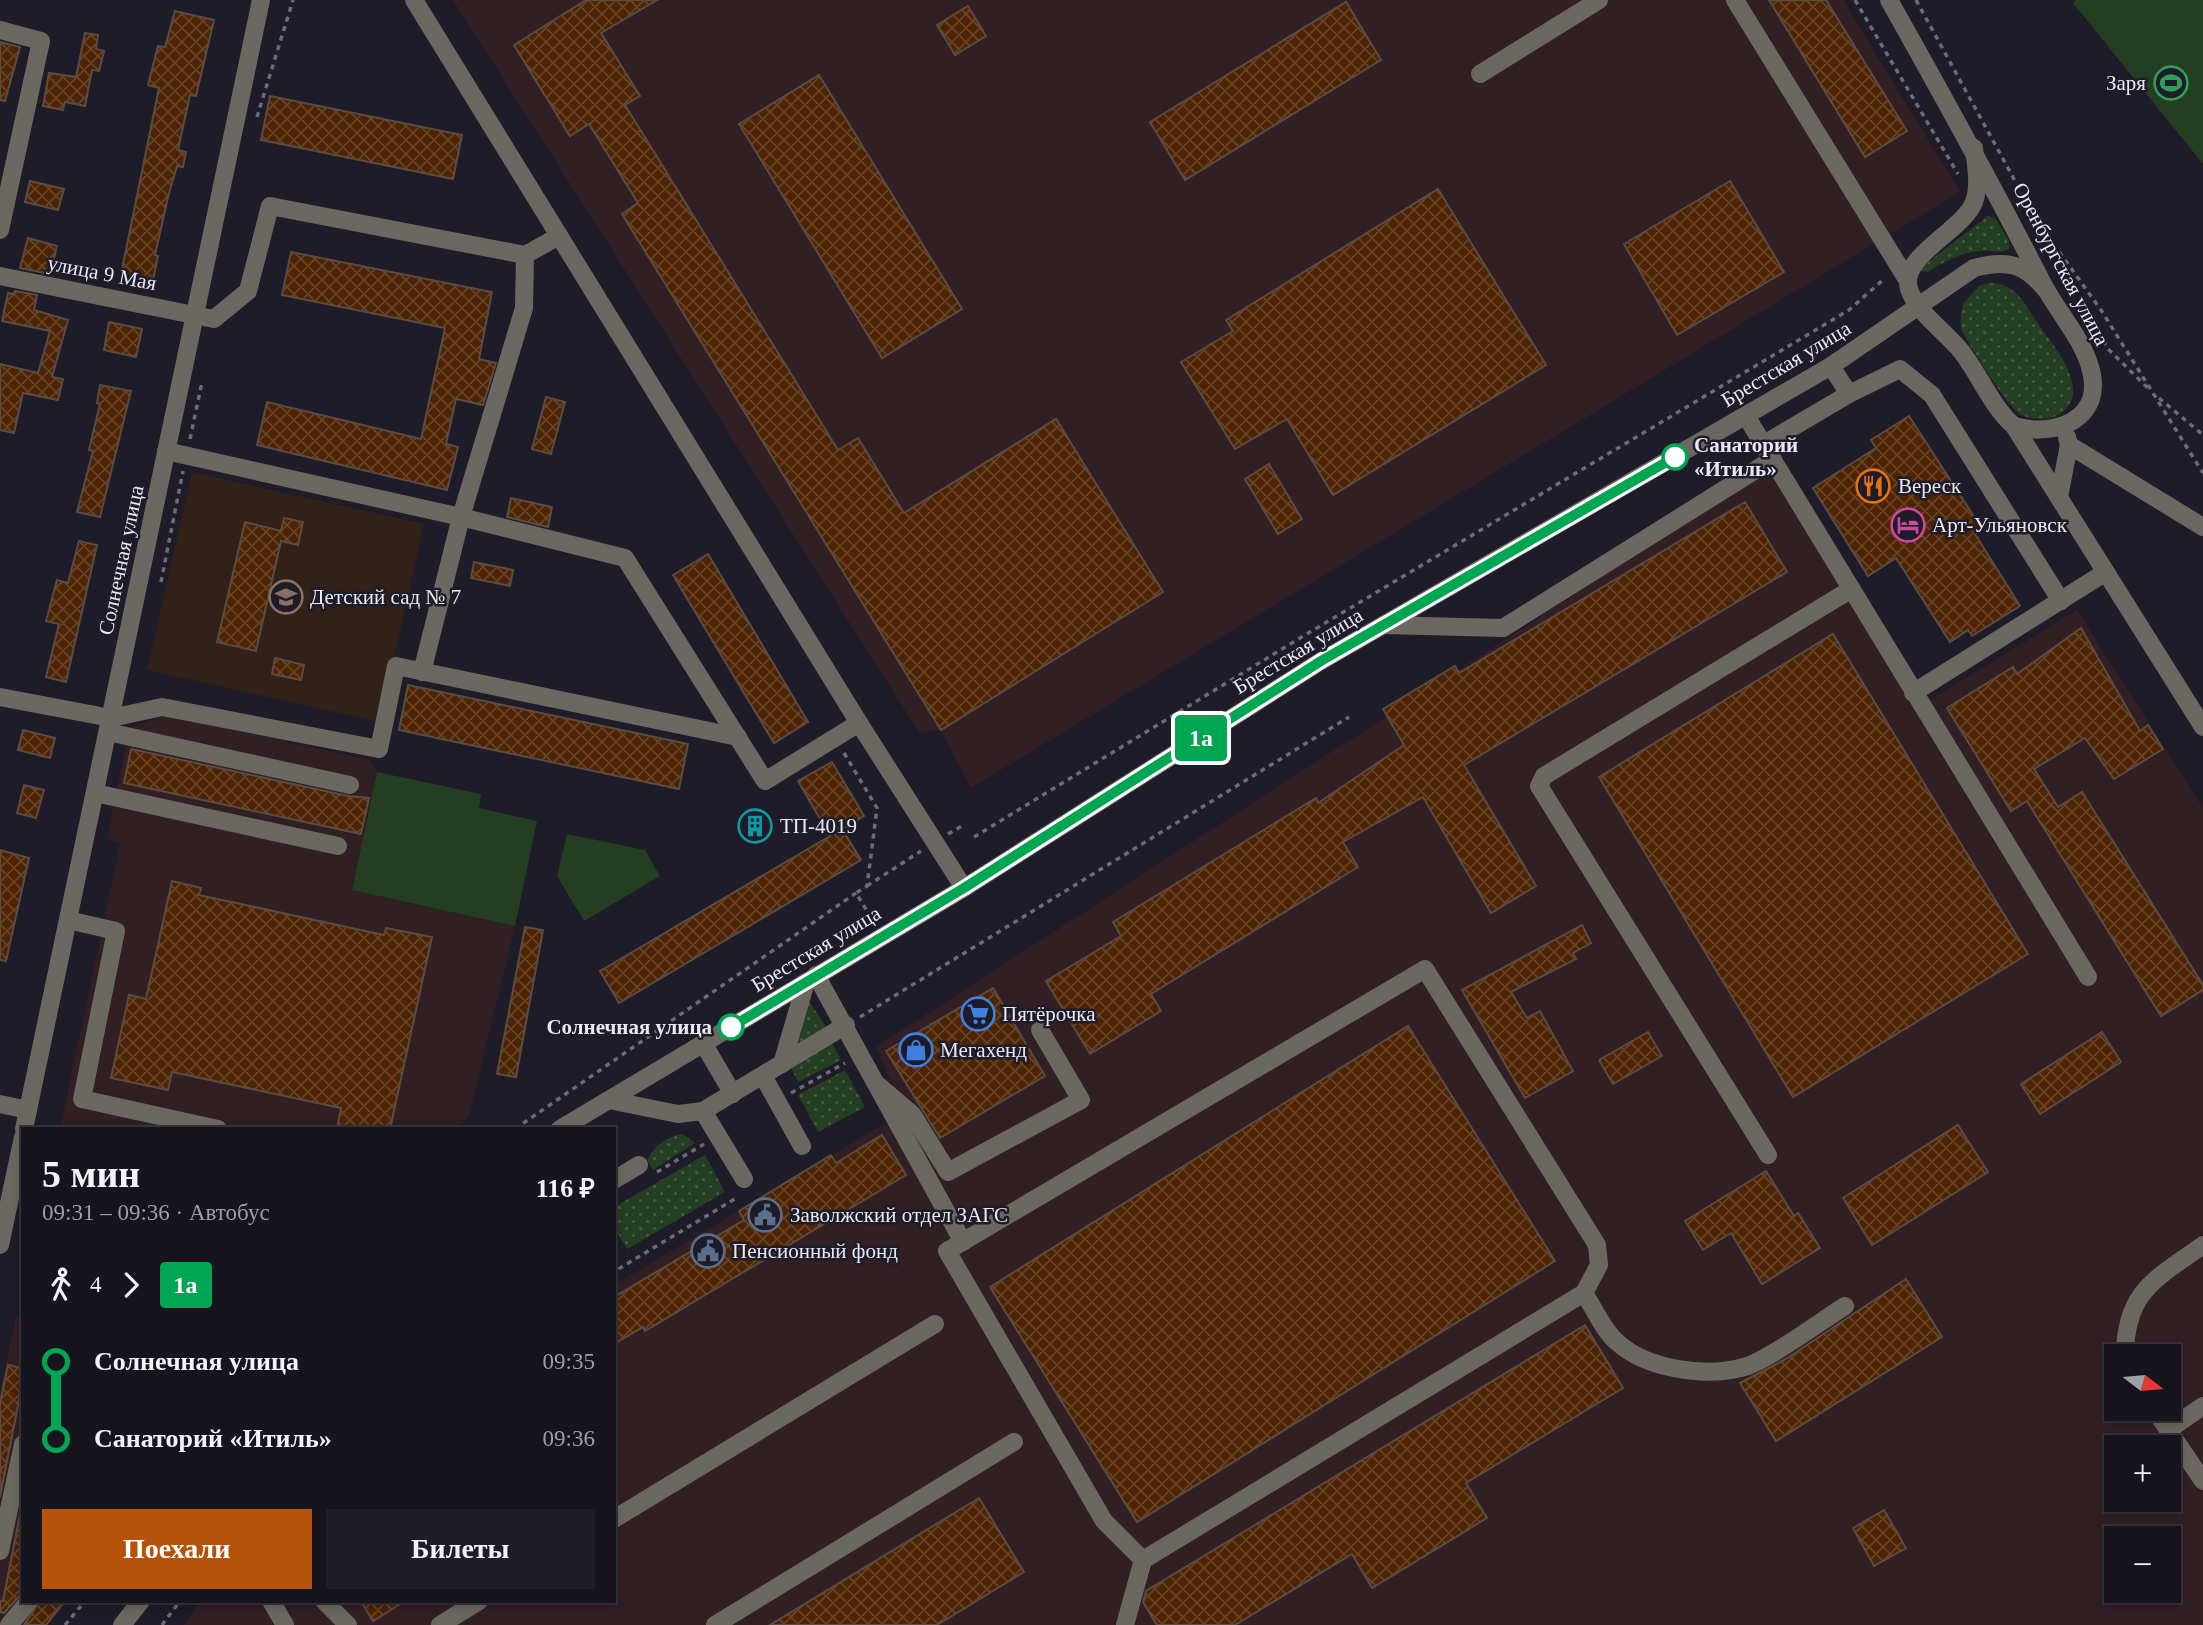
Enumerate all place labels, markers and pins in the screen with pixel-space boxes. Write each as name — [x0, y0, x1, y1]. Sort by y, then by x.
sports icon: Заря — [2152, 64, 2190, 102]
place label: Заря — [2106, 71, 2146, 95]
place label: Санаторий «Итиль» — [1694, 433, 1798, 481]
marker: Санаторий «Итиль» — [1662, 444, 1688, 470]
restaurant icon: Вереск — [1854, 467, 1892, 505]
place label: Вереск — [1898, 474, 1962, 498]
hotel icon: Арт-Ульяновск — [1889, 506, 1927, 544]
place label: Арт-Ульяновск — [1932, 513, 2068, 537]
school or university icon: Детский сад № 7 — [267, 578, 305, 616]
place label: Детский сад № 7 — [310, 585, 461, 609]
building icon: ТП-4019 — [736, 807, 774, 845]
place label: ТП-4019 — [780, 814, 857, 838]
supermarket icon: Пятёрочка — [959, 995, 997, 1033]
place label: Пятёрочка — [1002, 1002, 1096, 1026]
marker: Солнечная улица — [718, 1014, 744, 1040]
place label: Солнечная улица — [546, 1015, 712, 1039]
shop icon: Мегахенд — [897, 1031, 935, 1069]
place label: Мегахенд — [940, 1038, 1027, 1062]
public building icon: Заволжский отдел ЗАГС — [746, 1196, 784, 1234]
place label: Заволжский отдел ЗАГС — [790, 1203, 1008, 1227]
public building icon: Пенсионный фонд — [689, 1232, 727, 1270]
place label: Пенсионный фонд — [732, 1239, 898, 1263]

